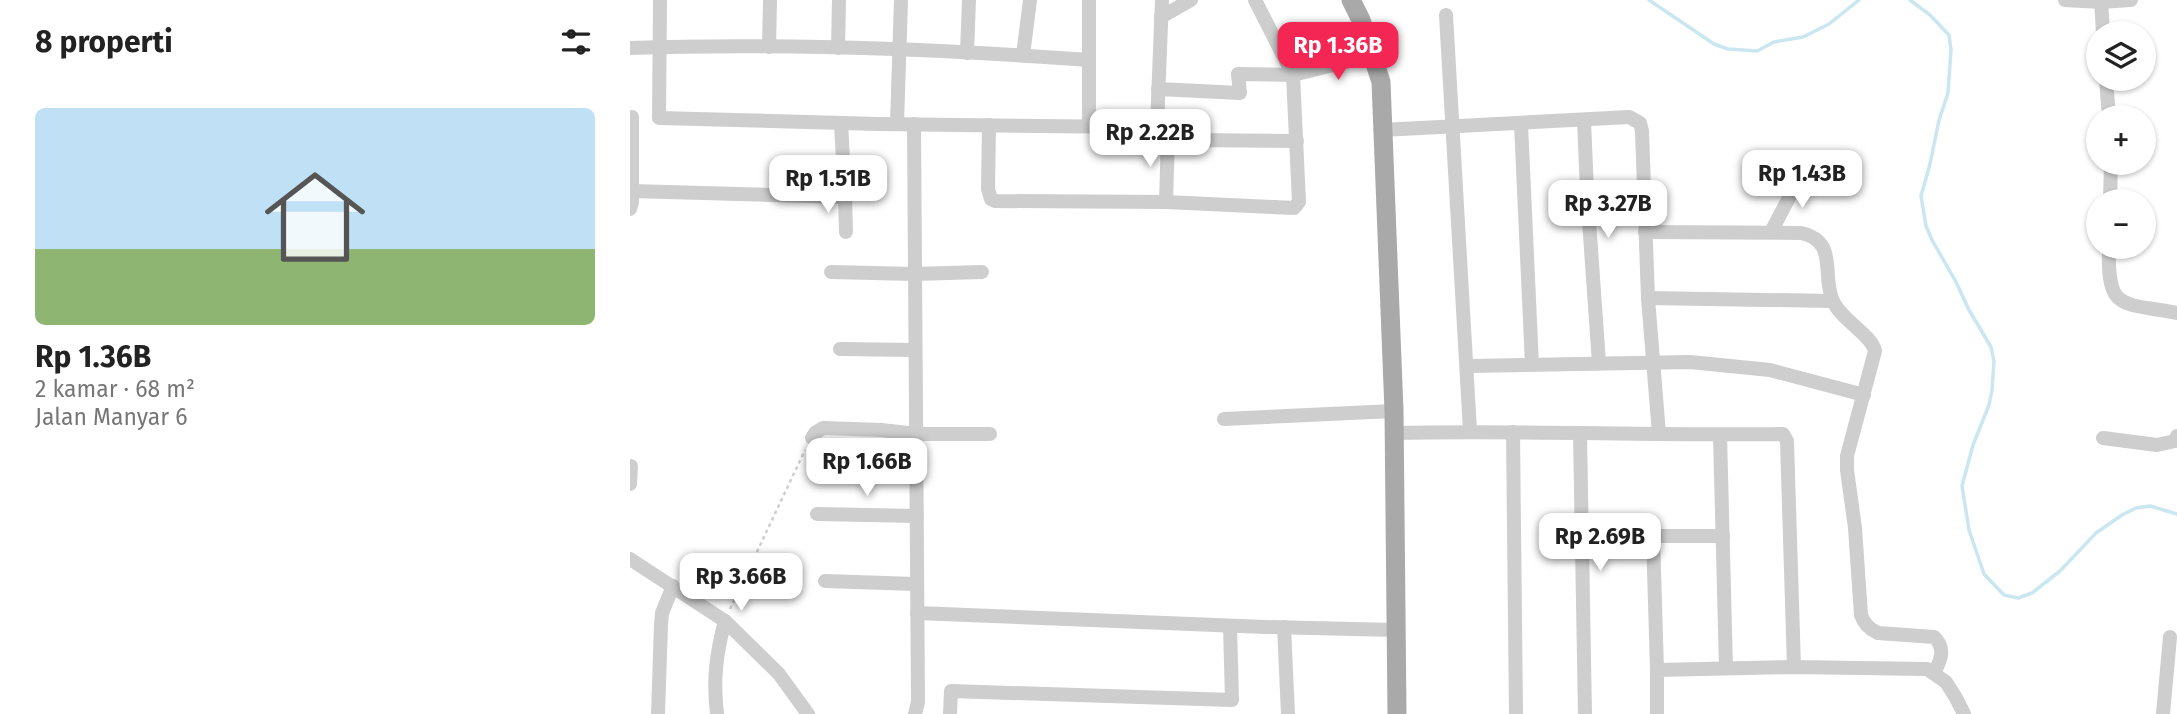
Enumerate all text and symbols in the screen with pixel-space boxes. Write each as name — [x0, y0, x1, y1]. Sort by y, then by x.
map controls — [2086, 21, 2156, 259]
button: layers — [2086, 21, 2156, 91]
pin: Rp 1.36B — [1266, 22, 1410, 82]
icon: filters — [557, 23, 595, 61]
text: 8 properti — [35, 24, 173, 60]
text: Rp 1.36B — [1293, 31, 1383, 59]
button: + — [2086, 105, 2156, 175]
pin: Rp 2.22B — [1078, 110, 1222, 169]
text: Rp 2.22B — [1106, 118, 1194, 146]
pin: Rp 1.43B — [1730, 150, 1874, 210]
icon: home — [252, 154, 378, 280]
pin: Rp 1.51B — [756, 156, 900, 215]
text: Rp 1.43B — [1758, 159, 1846, 187]
text: Rp 1.51B — [785, 164, 871, 192]
pin: Rp 3.27B — [1536, 180, 1680, 240]
text: Rp 3.27B — [1564, 189, 1652, 217]
button: − — [2086, 189, 2156, 259]
text: Rp 1.36B — [35, 339, 151, 375]
text: 2 kamar · 68 m² — [35, 375, 195, 403]
text: Jalan Manyar 6 — [35, 403, 187, 431]
pin: Rp 1.66B — [795, 438, 939, 498]
text: Rp 1.66B — [822, 447, 912, 475]
pin: Rp 2.69B — [1528, 514, 1672, 573]
text: Rp 2.69B — [1555, 522, 1645, 550]
pin: Rp 3.66B — [669, 554, 813, 613]
text: Rp 3.66B — [696, 562, 786, 590]

